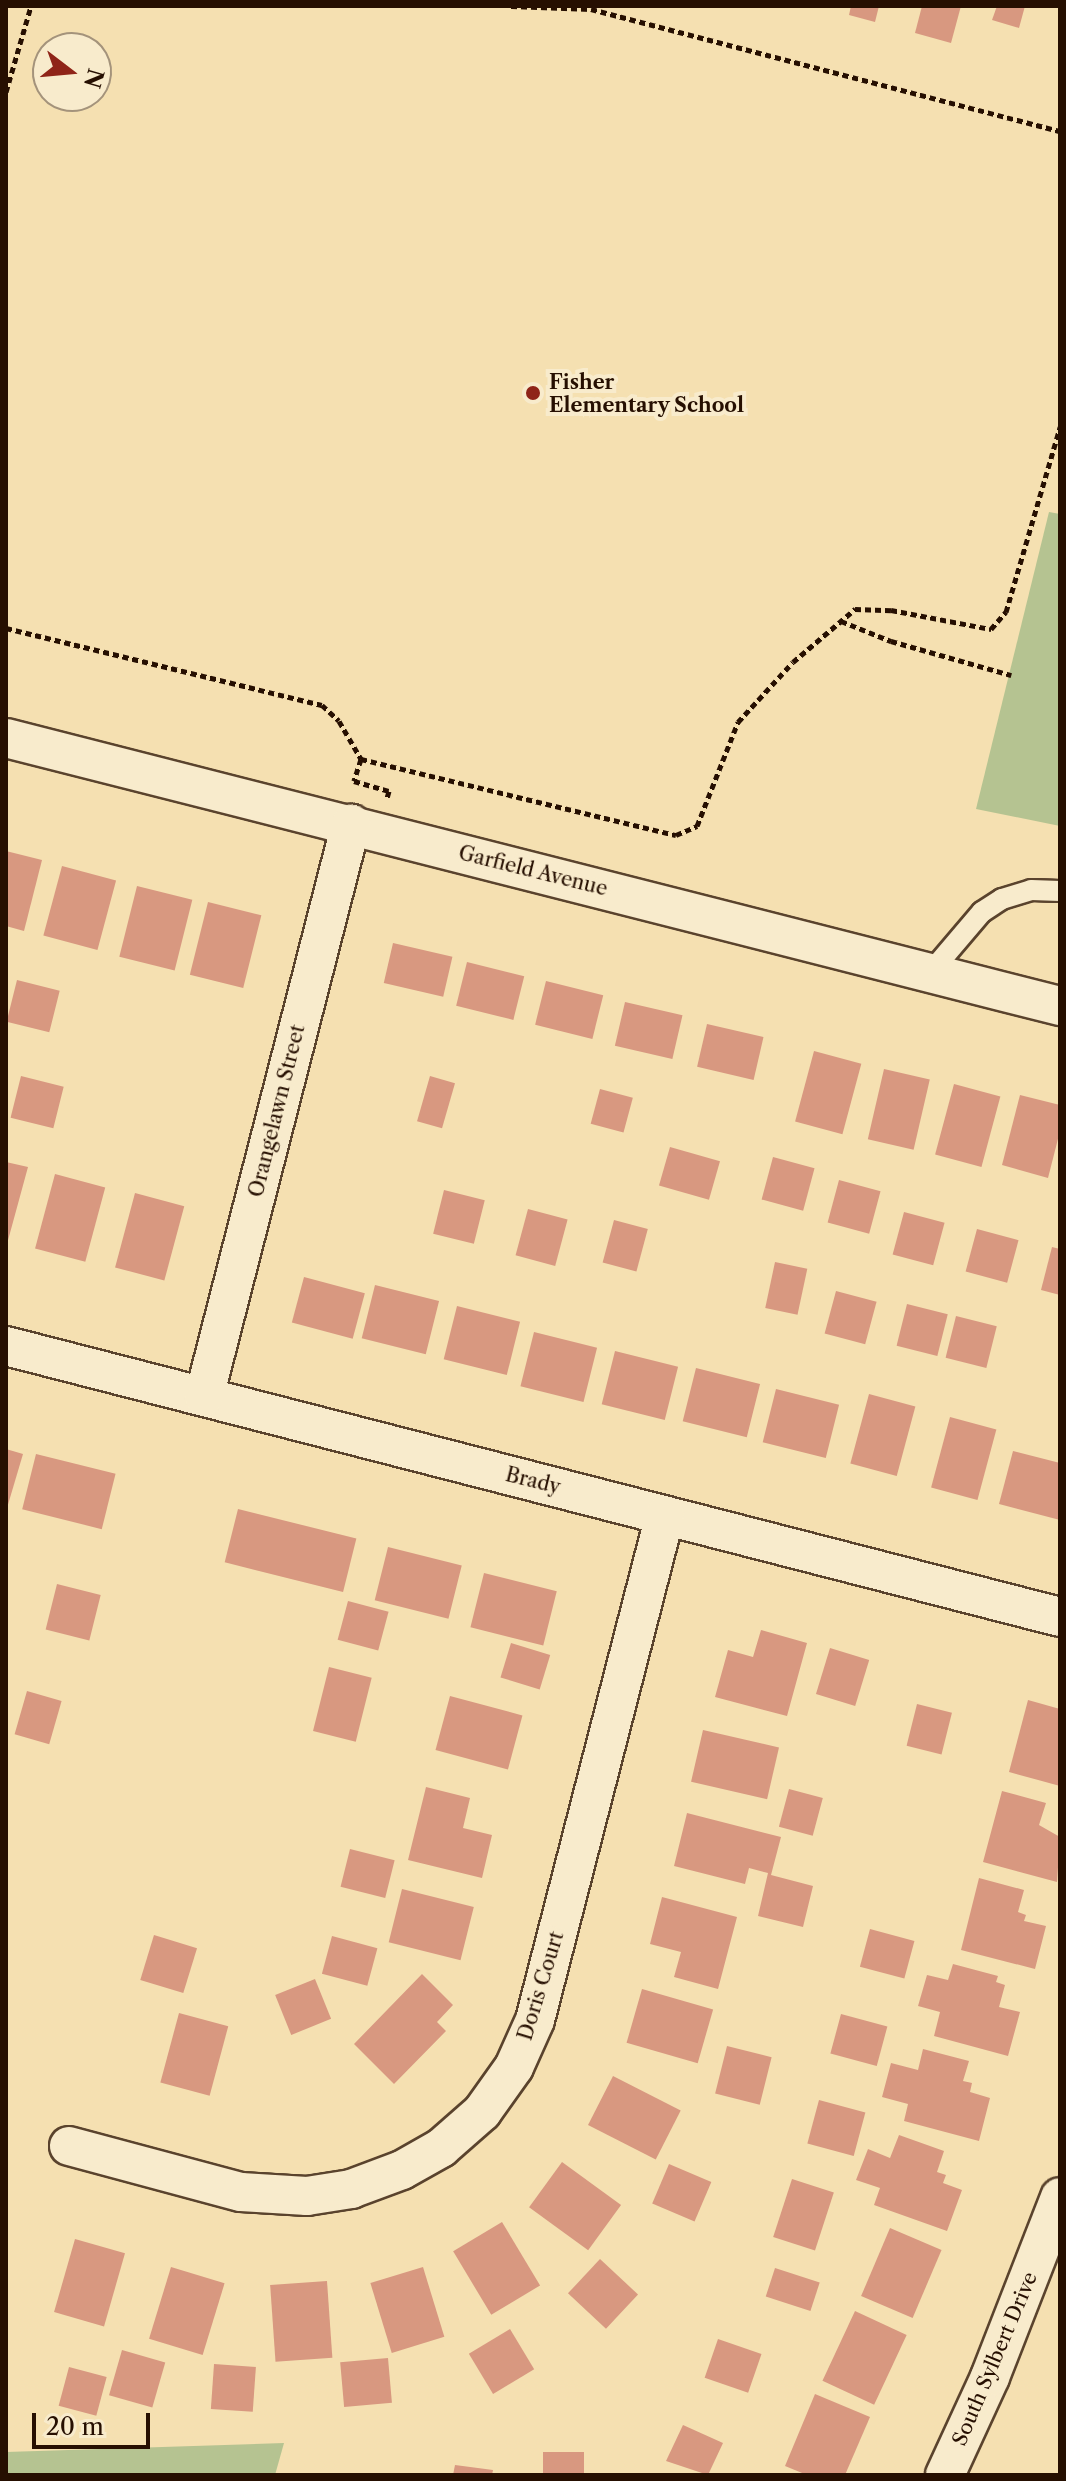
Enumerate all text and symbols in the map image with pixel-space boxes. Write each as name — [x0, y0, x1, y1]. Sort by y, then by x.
north arrow — [32, 32, 112, 112]
text: N — [78, 65, 109, 91]
place label: Fisher Elementary School — [549, 370, 745, 417]
marker: Fisher Elementary School — [524, 384, 542, 402]
street label: Garfield Avenue — [456, 841, 610, 901]
street label: Orangelawn Street — [244, 1022, 310, 1200]
street label: Brady — [503, 1463, 563, 1499]
street label: Doris Court — [513, 1929, 569, 2043]
street label: South Sylbert Drive — [948, 2269, 1042, 2449]
scale bar — [36, 2397, 154, 2447]
text: 20 m — [46, 2412, 104, 2441]

